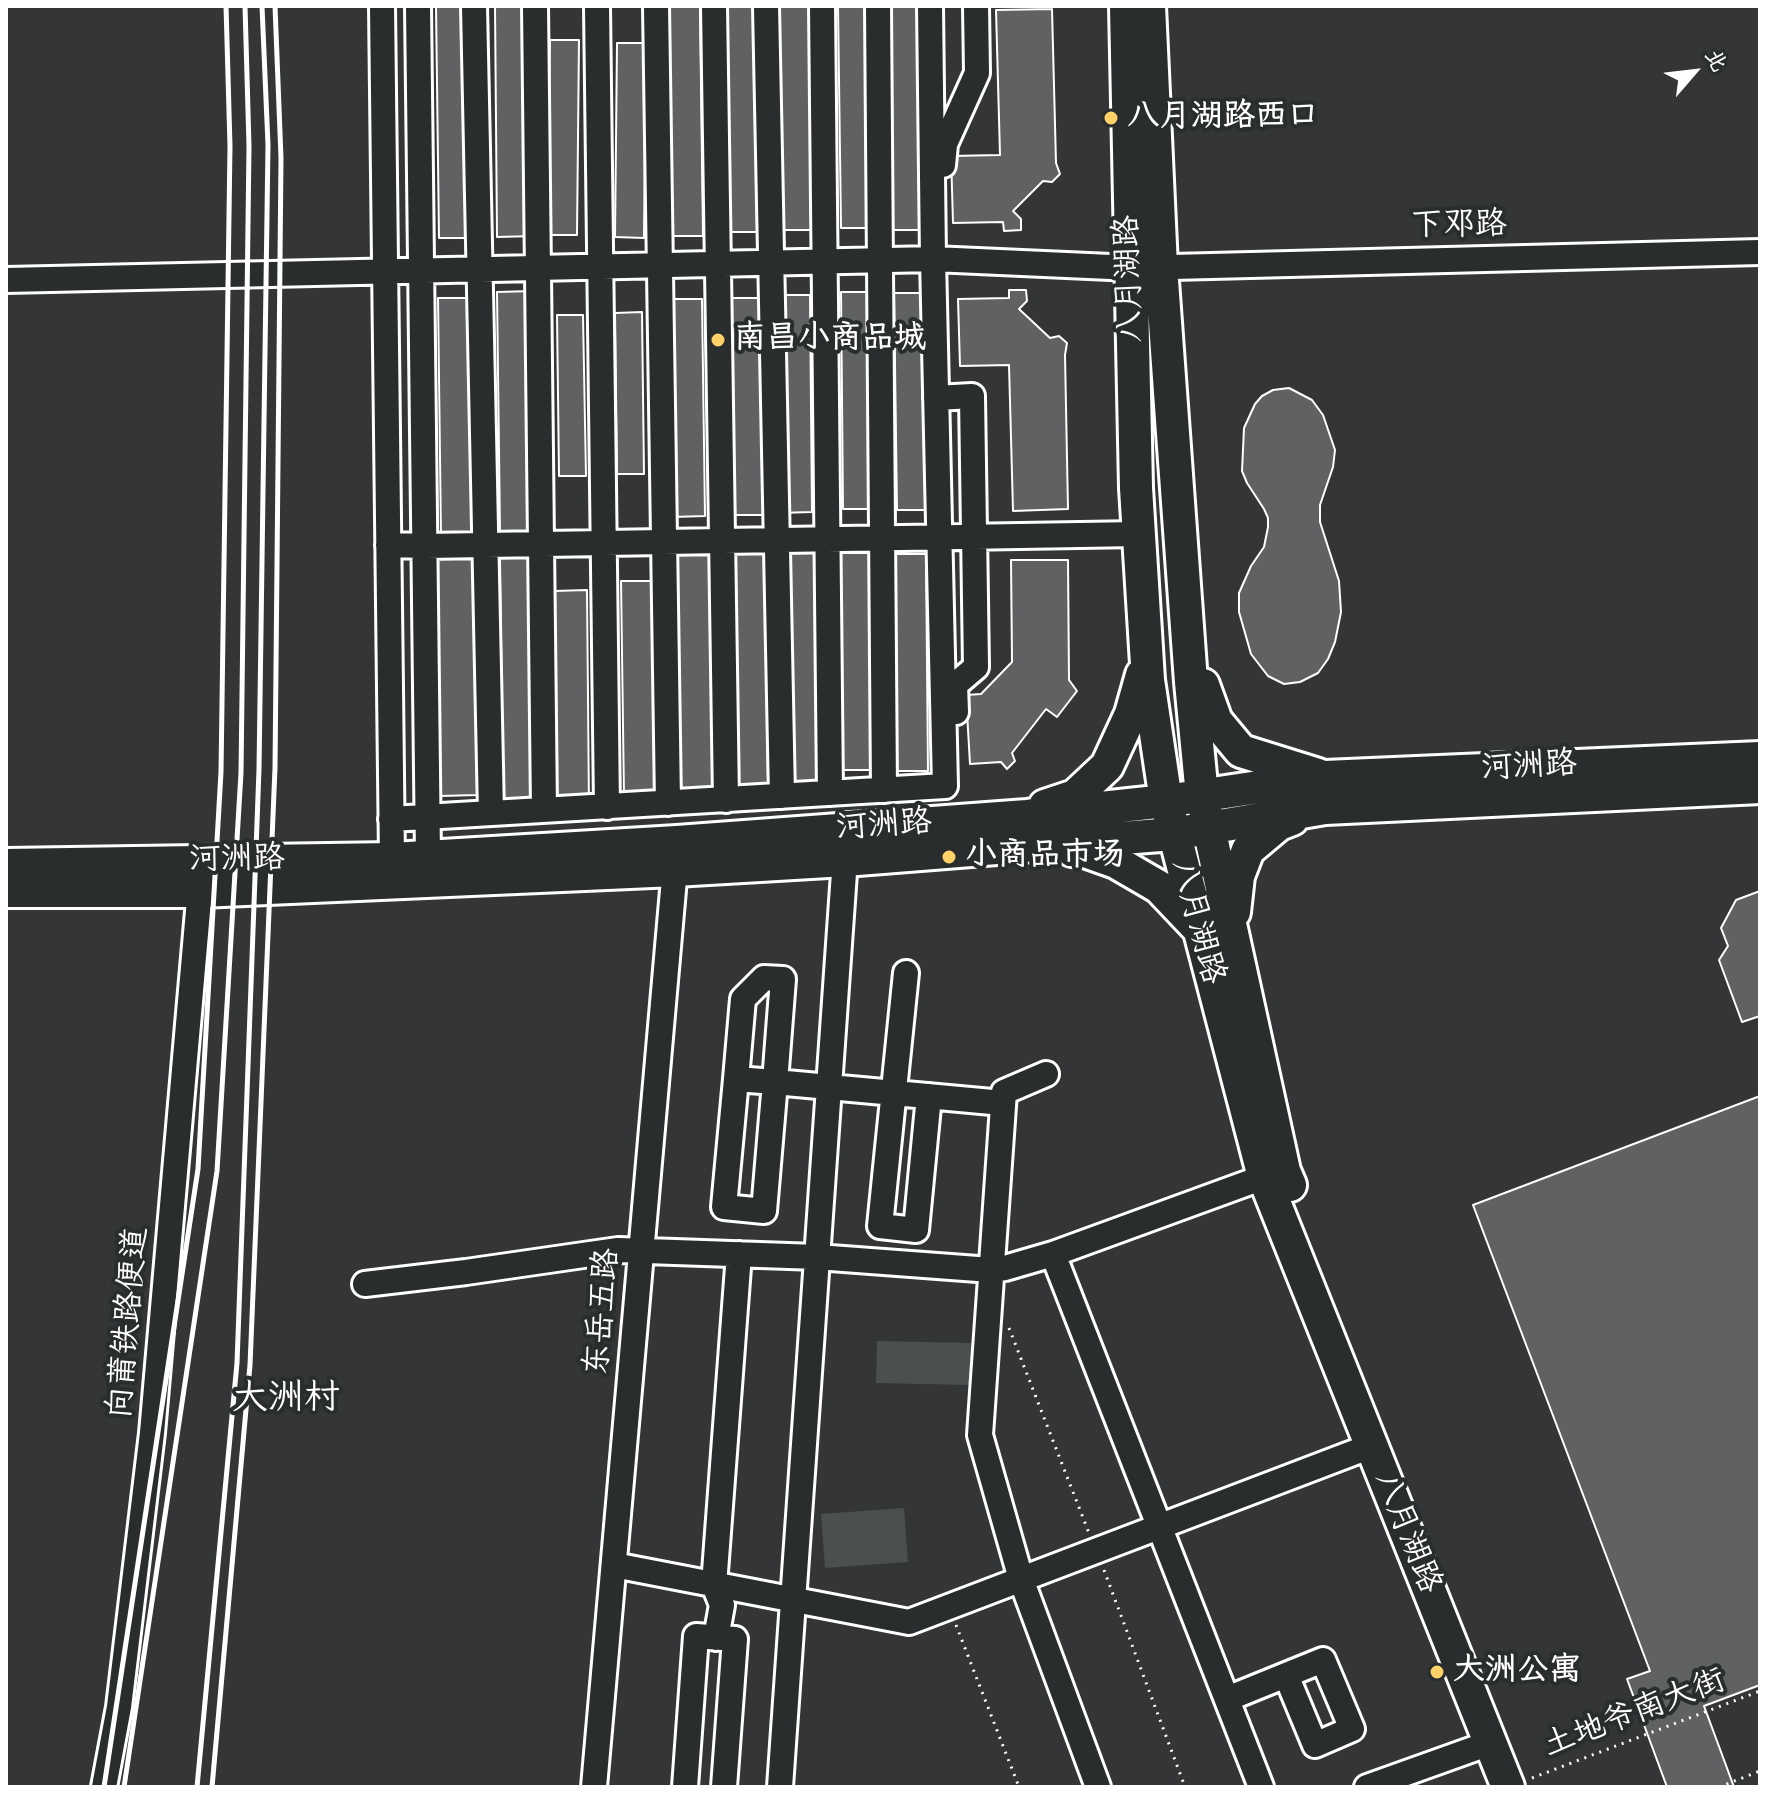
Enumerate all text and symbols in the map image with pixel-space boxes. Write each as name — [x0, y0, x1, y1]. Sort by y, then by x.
north arrow — [1654, 32, 1734, 112]
text: 北 — [1698, 44, 1733, 77]
place label: 八月湖路西口 — [1127, 99, 1319, 137]
marker: 八月湖路西口 — [1102, 109, 1120, 127]
street label: 下邓路 — [1411, 207, 1507, 247]
street label: 八月湖路 — [1110, 214, 1152, 344]
place label: 南昌小商品城 — [734, 321, 926, 359]
marker: 南昌小商品城 — [709, 331, 727, 349]
street label: 河洲路 — [1480, 746, 1578, 790]
street label: 河洲路 — [835, 804, 933, 850]
place label: 小商品市场 — [965, 838, 1125, 876]
street label: 河洲路 — [189, 841, 285, 881]
marker: 小商品市场 — [940, 848, 958, 866]
street label: 八月湖路 — [1161, 855, 1231, 989]
street label: 向莆铁路便道 — [103, 1226, 157, 1420]
street label: 东岳五路 — [579, 1247, 629, 1377]
district label: 大洲村 — [232, 1378, 340, 1422]
street label: 八月湖路 — [1364, 1466, 1448, 1600]
place label: 大洲公寓 — [1453, 1653, 1581, 1691]
marker: 大洲公寓 — [1428, 1663, 1446, 1681]
street label: 土地爷南大街 — [1538, 1663, 1732, 1767]

